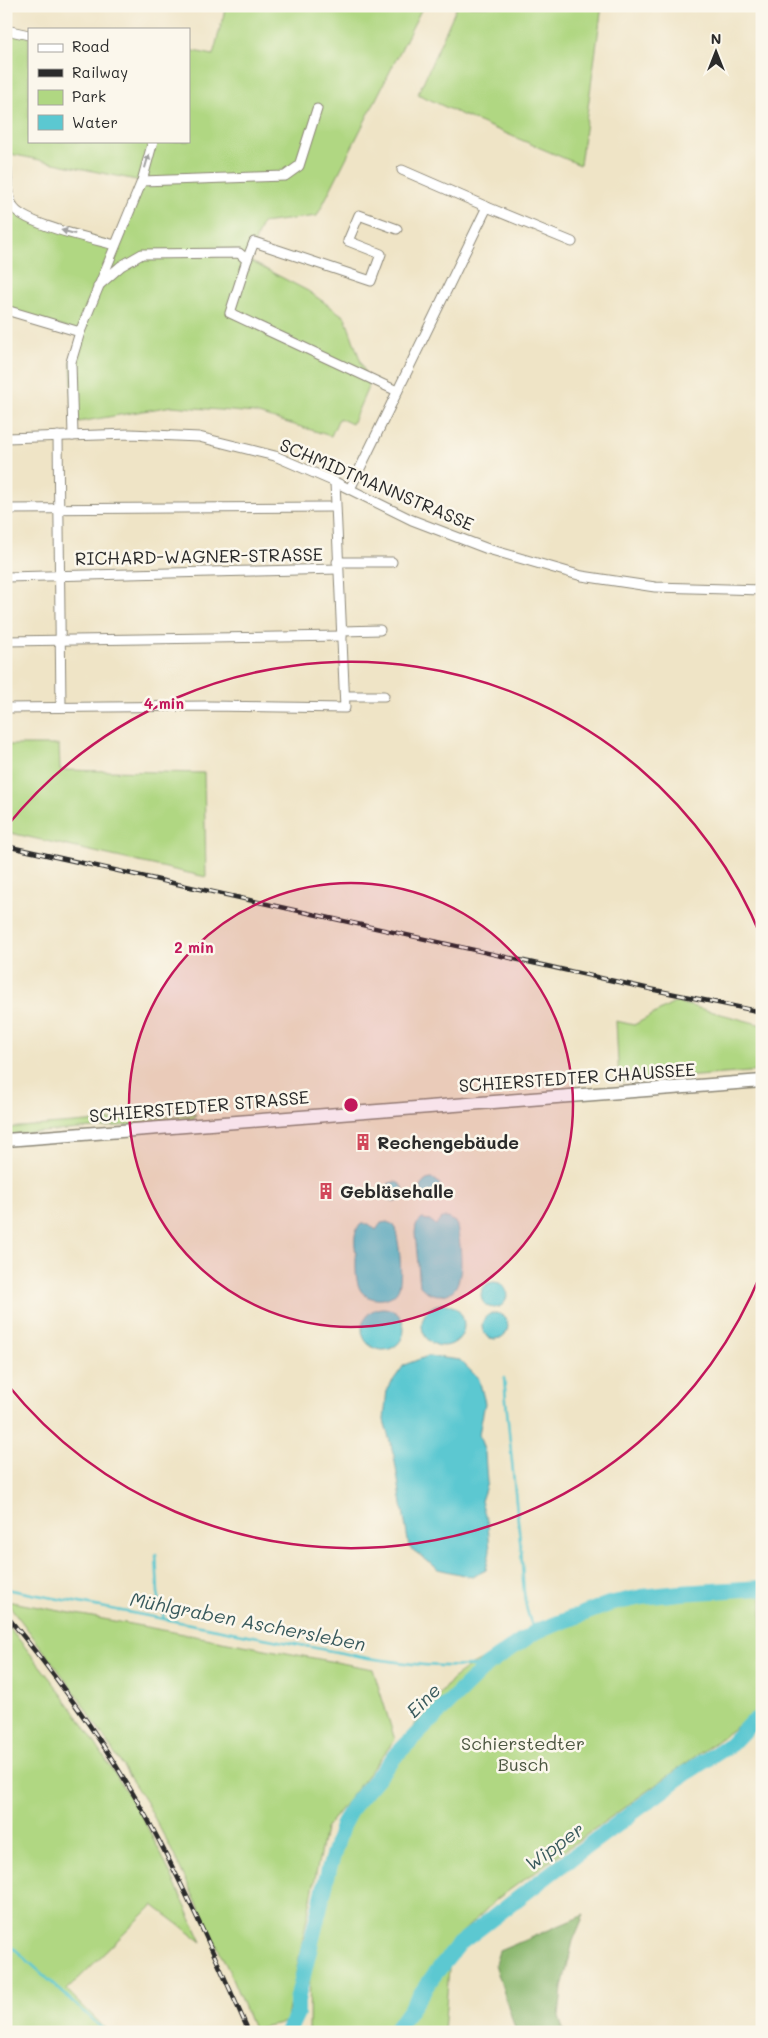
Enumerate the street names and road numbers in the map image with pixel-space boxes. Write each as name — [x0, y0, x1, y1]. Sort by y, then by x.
street label: SCHMIDTMANNSTRASSE — [276, 432, 478, 536]
street label: RICHARD-WAGNER-STRASSE — [75, 542, 323, 570]
street label: SCHIERSTEDTER CHAUSSEE — [458, 1057, 696, 1097]
street label: SCHIERSTEDTER STRASSE — [88, 1084, 310, 1128]

